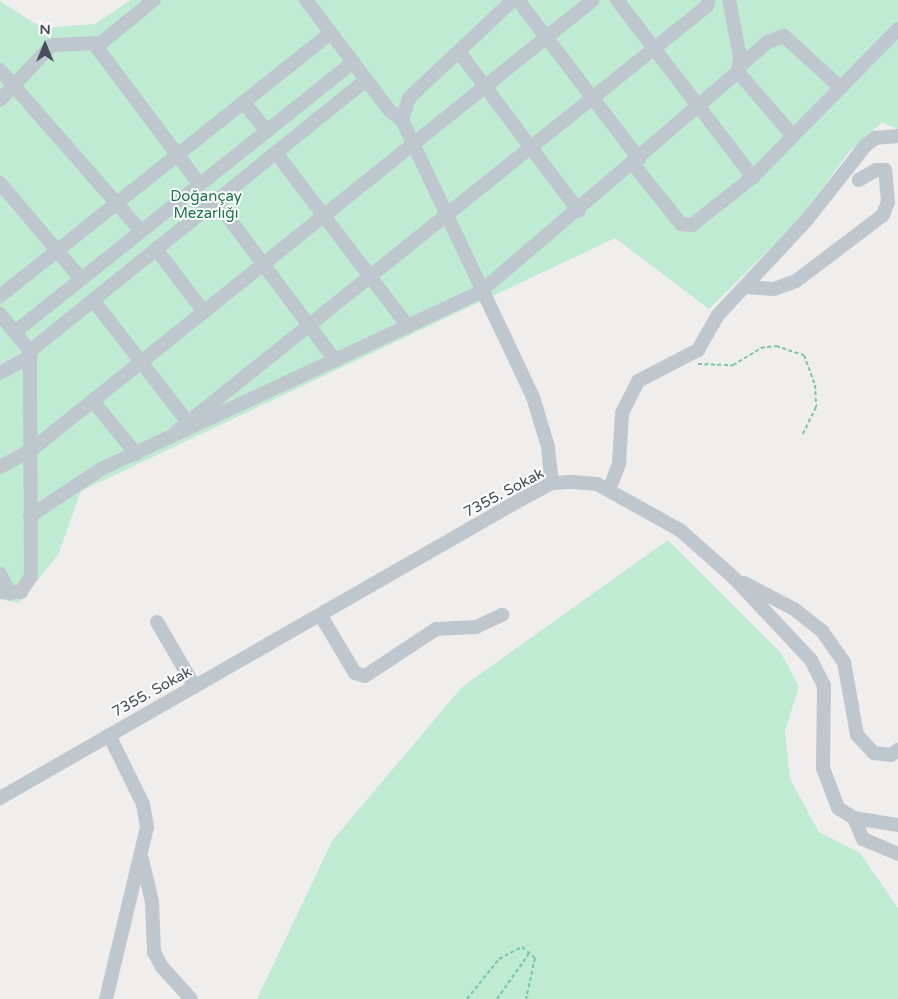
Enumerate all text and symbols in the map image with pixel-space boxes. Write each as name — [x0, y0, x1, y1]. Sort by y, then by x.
north arrow — [20, 20, 70, 70]
text: N — [39, 21, 51, 38]
park label: Doğançay Mezarlığı — [170, 187, 242, 222]
street label: 7355. Sokak — [461, 464, 547, 522]
street label: 7355. Sokak — [109, 663, 195, 721]

